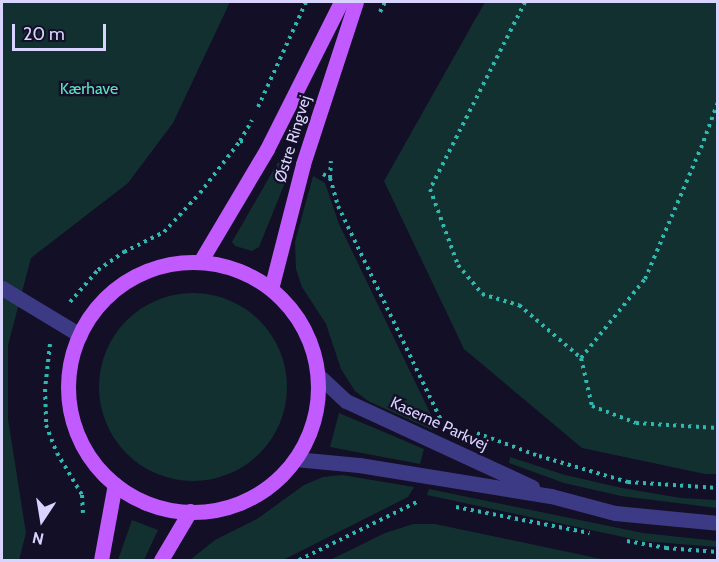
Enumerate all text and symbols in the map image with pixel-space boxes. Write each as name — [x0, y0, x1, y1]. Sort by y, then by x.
scale bar — [15, 12, 110, 50]
text: 20 m — [23, 23, 65, 45]
park label: Kærhave — [60, 79, 118, 99]
street label: Østre Ringvej — [271, 93, 315, 185]
street label: Kaserne Parkvej — [387, 393, 491, 455]
north arrow — [12, 490, 72, 550]
text: N — [31, 528, 46, 549]

